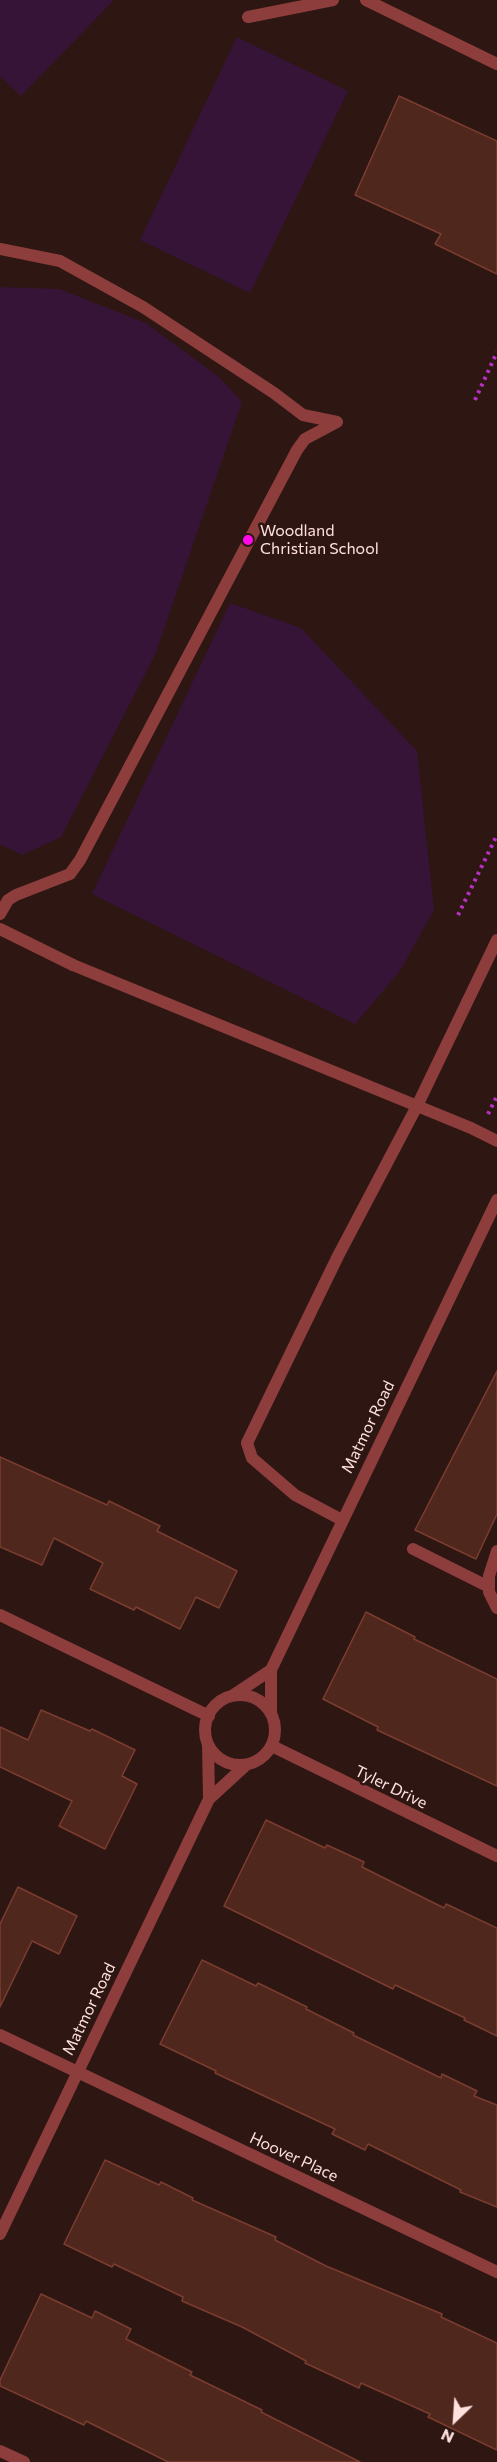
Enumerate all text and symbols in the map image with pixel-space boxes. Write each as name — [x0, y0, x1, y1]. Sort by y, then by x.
place label: Woodland Christian School — [260, 521, 379, 559]
marker: Woodland Christian School — [241, 533, 255, 547]
street label: Matmor Road — [337, 1378, 399, 1476]
street label: Tyler Drive — [352, 1761, 430, 1813]
street label: Matmor Road — [58, 1960, 120, 2058]
street label: Hoover Place — [247, 2128, 341, 2186]
north arrow — [425, 2390, 485, 2450]
text: N — [438, 2426, 457, 2448]

